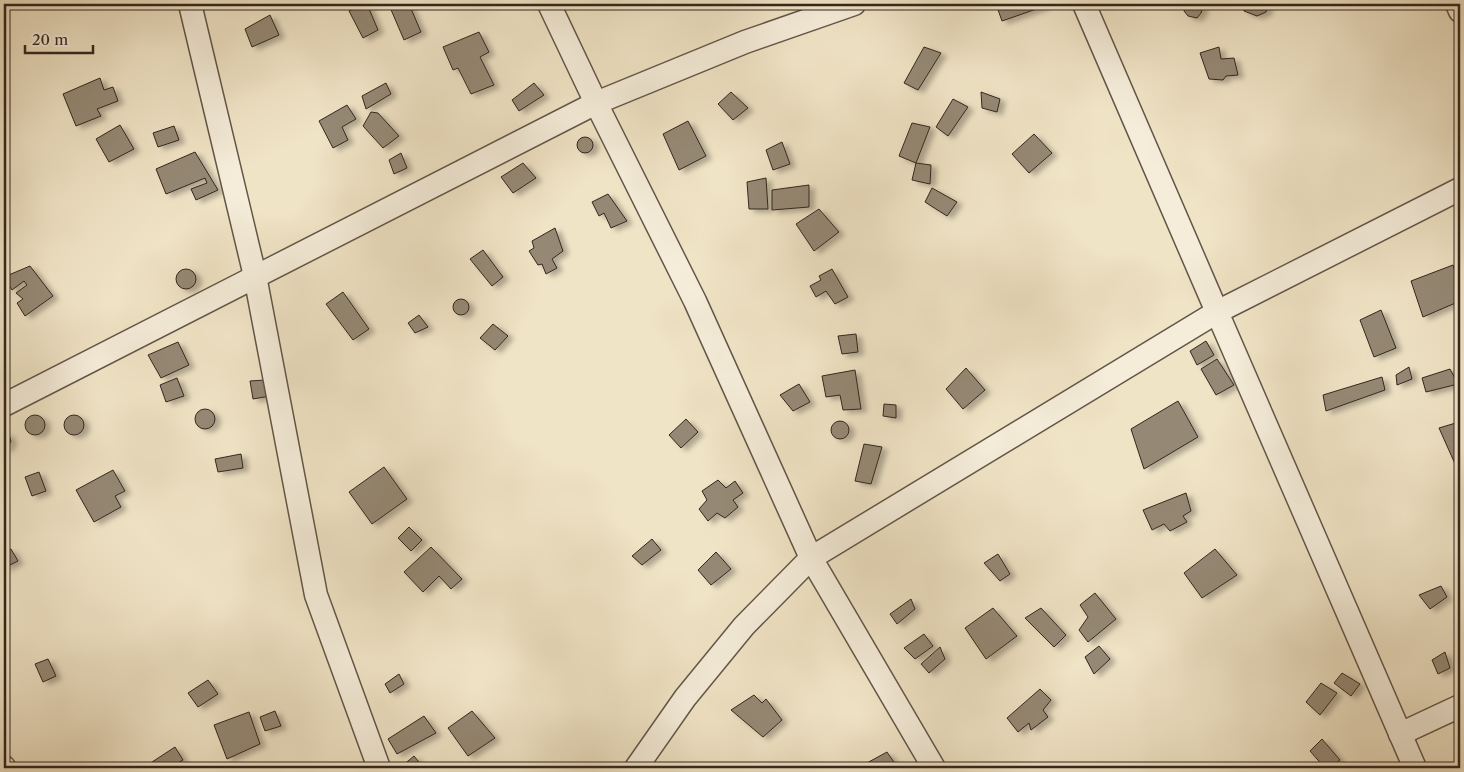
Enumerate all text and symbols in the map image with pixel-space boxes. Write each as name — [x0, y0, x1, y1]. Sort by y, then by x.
scale bar — [25, 22, 92, 54]
text: 20 m — [32, 30, 68, 49]

